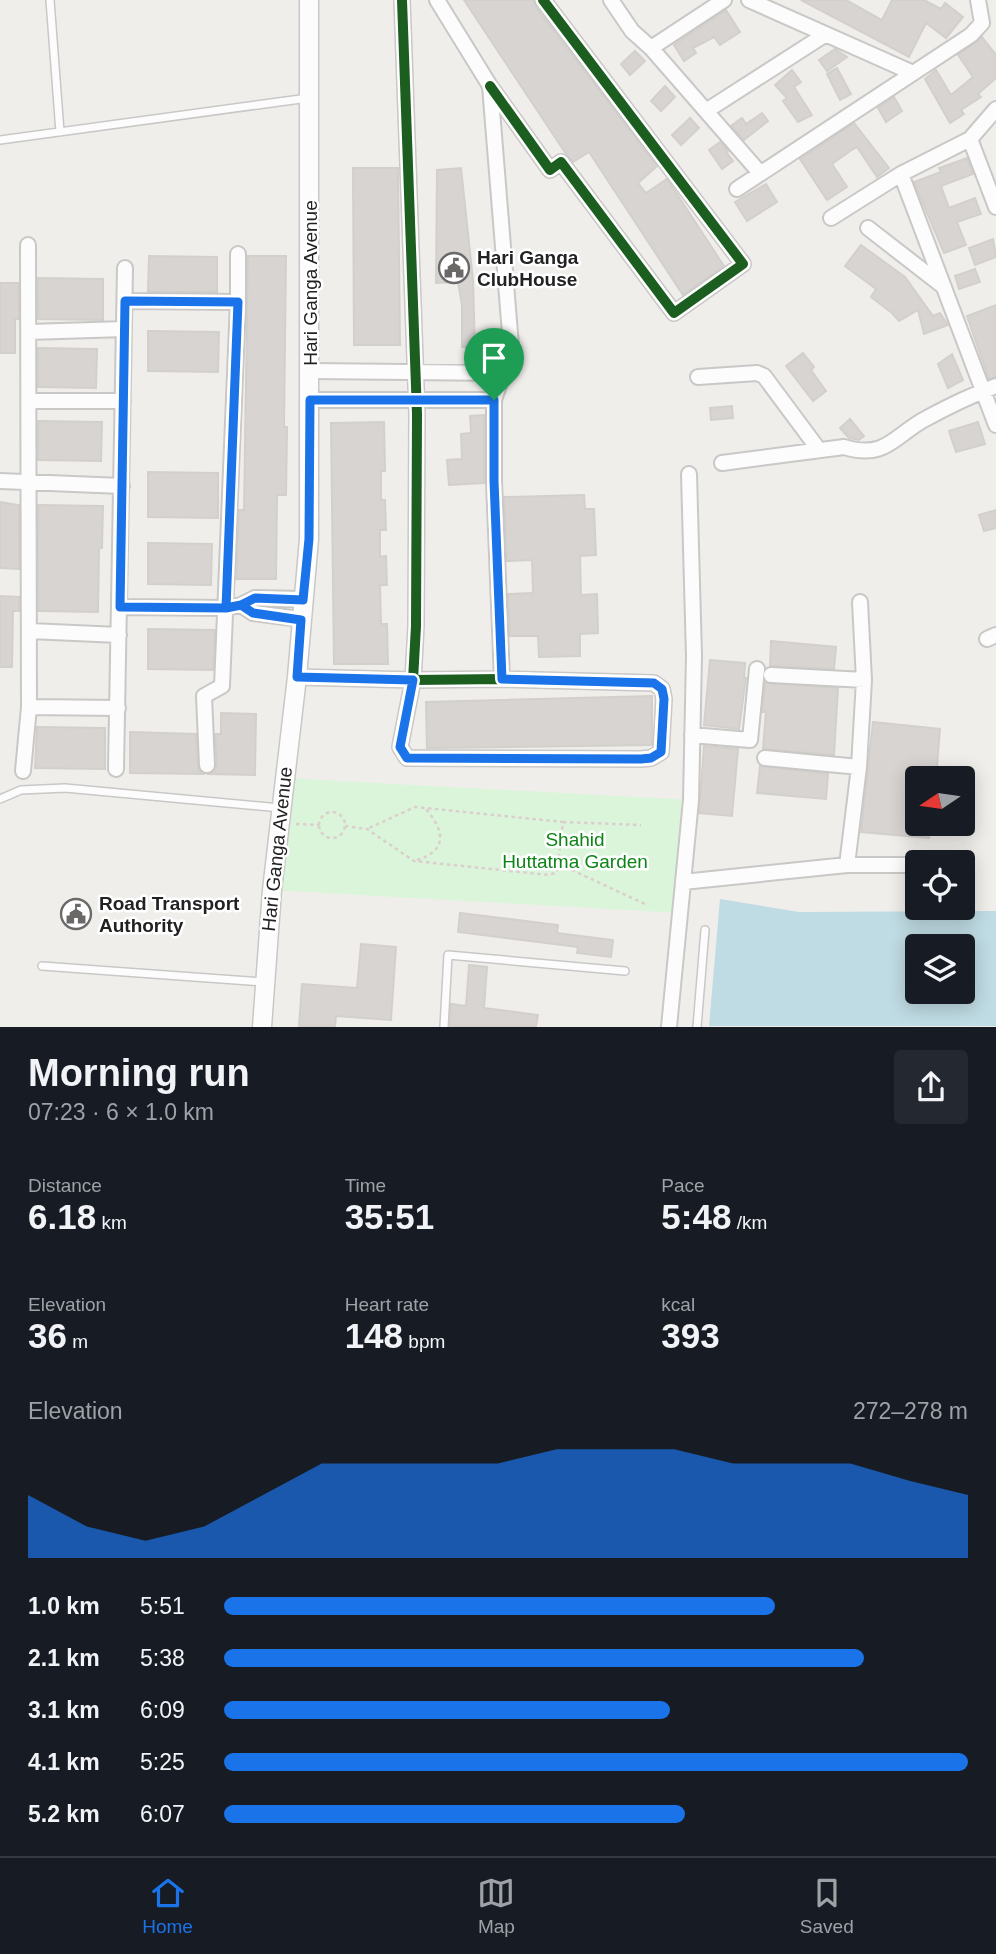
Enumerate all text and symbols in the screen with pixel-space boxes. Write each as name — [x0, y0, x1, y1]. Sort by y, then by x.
street label: Hari Ganga Avenue — [300, 200, 321, 366]
place label: Hari Ganga ClubHouse — [477, 247, 579, 290]
public building icon: Hari Ganga ClubHouse — [437, 251, 471, 285]
pin — [464, 328, 524, 400]
icon: arrive — [475, 339, 513, 377]
street label: Hari Ganga Avenue — [258, 766, 296, 932]
north arrow — [905, 766, 975, 836]
map controls — [905, 766, 975, 1004]
park label: Shahid Huttatma Garden — [502, 829, 648, 872]
button: locate — [905, 850, 975, 920]
place label: Road Transport Authority — [99, 893, 240, 936]
public building icon: Road Transport Authority — [59, 897, 93, 931]
button: layers — [905, 934, 975, 1004]
button: share — [894, 1050, 968, 1124]
text: Morning run — [28, 1052, 250, 1094]
text: 07:23 · 6 × 1.0 km — [28, 1099, 214, 1125]
text: Distance — [28, 1175, 102, 1196]
text: Time — [345, 1175, 386, 1196]
text: Pace — [661, 1175, 705, 1196]
text: 6.18 — [28, 1197, 96, 1236]
text: 35:51 — [345, 1197, 434, 1236]
text: 5:48 — [661, 1197, 731, 1236]
text: km — [96, 1212, 127, 1233]
text: /km — [731, 1212, 767, 1233]
text: Elevation — [28, 1294, 106, 1315]
text: Heart rate — [345, 1294, 429, 1315]
text: kcal — [661, 1294, 695, 1315]
text: 36 — [28, 1316, 67, 1355]
text: 148 — [345, 1316, 403, 1355]
text: 393 — [661, 1316, 720, 1355]
text: m — [67, 1331, 88, 1352]
text: bpm — [403, 1331, 445, 1352]
text: Elevation — [28, 1398, 123, 1424]
text: 272–278 m — [853, 1398, 968, 1424]
text: 1.0 km — [28, 1593, 100, 1619]
text: 5:51 — [140, 1593, 185, 1619]
text: 2.1 km — [28, 1645, 100, 1671]
text: 5:38 — [140, 1645, 185, 1671]
text: 3.1 km — [28, 1697, 100, 1723]
text: 6:09 — [140, 1697, 185, 1723]
text: 4.1 km — [28, 1749, 100, 1775]
text: 5:25 — [140, 1749, 185, 1775]
text: 5.2 km — [28, 1801, 100, 1827]
text: 6:07 — [140, 1801, 185, 1827]
tab: Home — [142, 1874, 193, 1938]
tab: Map — [477, 1874, 515, 1938]
tab: Saved — [800, 1874, 854, 1938]

